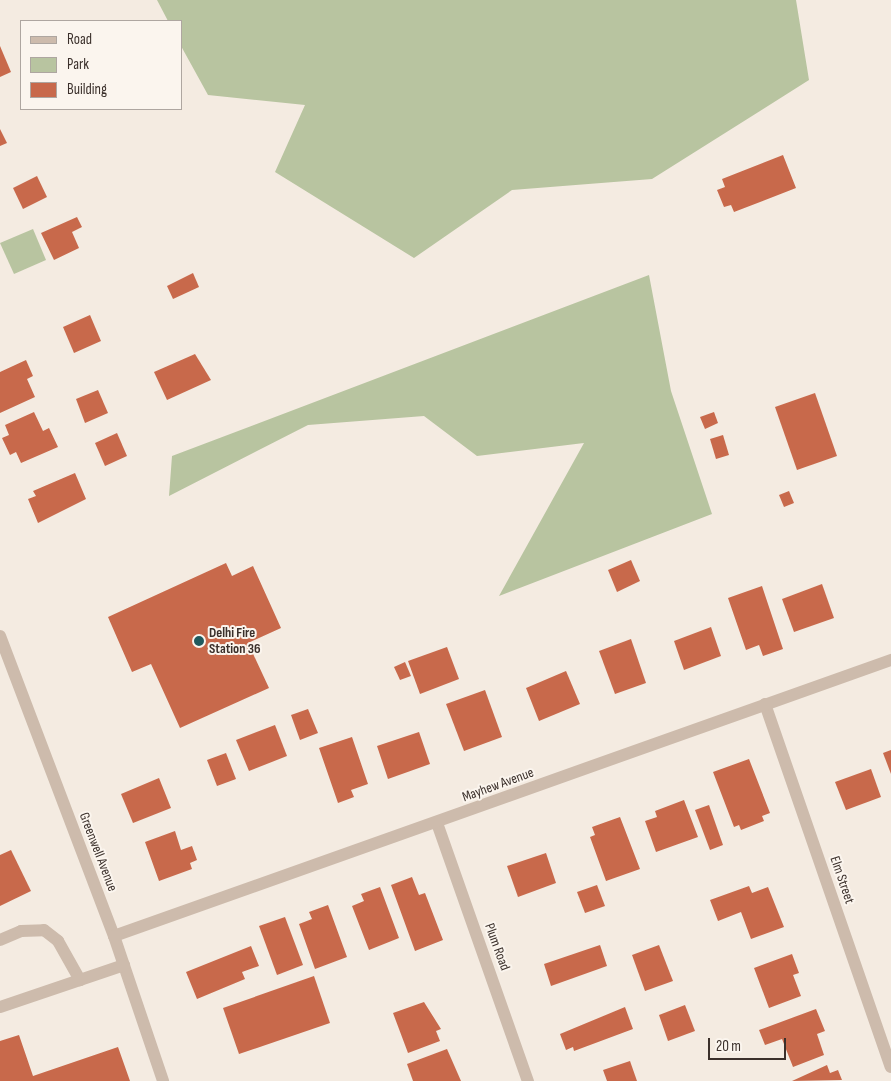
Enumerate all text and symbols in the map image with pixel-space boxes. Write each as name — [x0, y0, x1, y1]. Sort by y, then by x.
legend — [20, 20, 182, 110]
text: Road — [67, 30, 92, 49]
text: Park — [67, 55, 89, 74]
text: Building — [67, 80, 107, 99]
place label: Delhi Fire Station 36 — [209, 625, 260, 658]
marker: Delhi Fire Station 36 — [193, 635, 205, 647]
street label: Mayhew Avenue — [460, 764, 536, 806]
street label: Greenwell Avenue — [75, 810, 121, 894]
street label: Elm Street — [826, 854, 858, 906]
street label: Plum Road — [481, 921, 513, 973]
scale bar — [711, 1028, 788, 1060]
text: 20 m — [716, 1037, 741, 1056]

